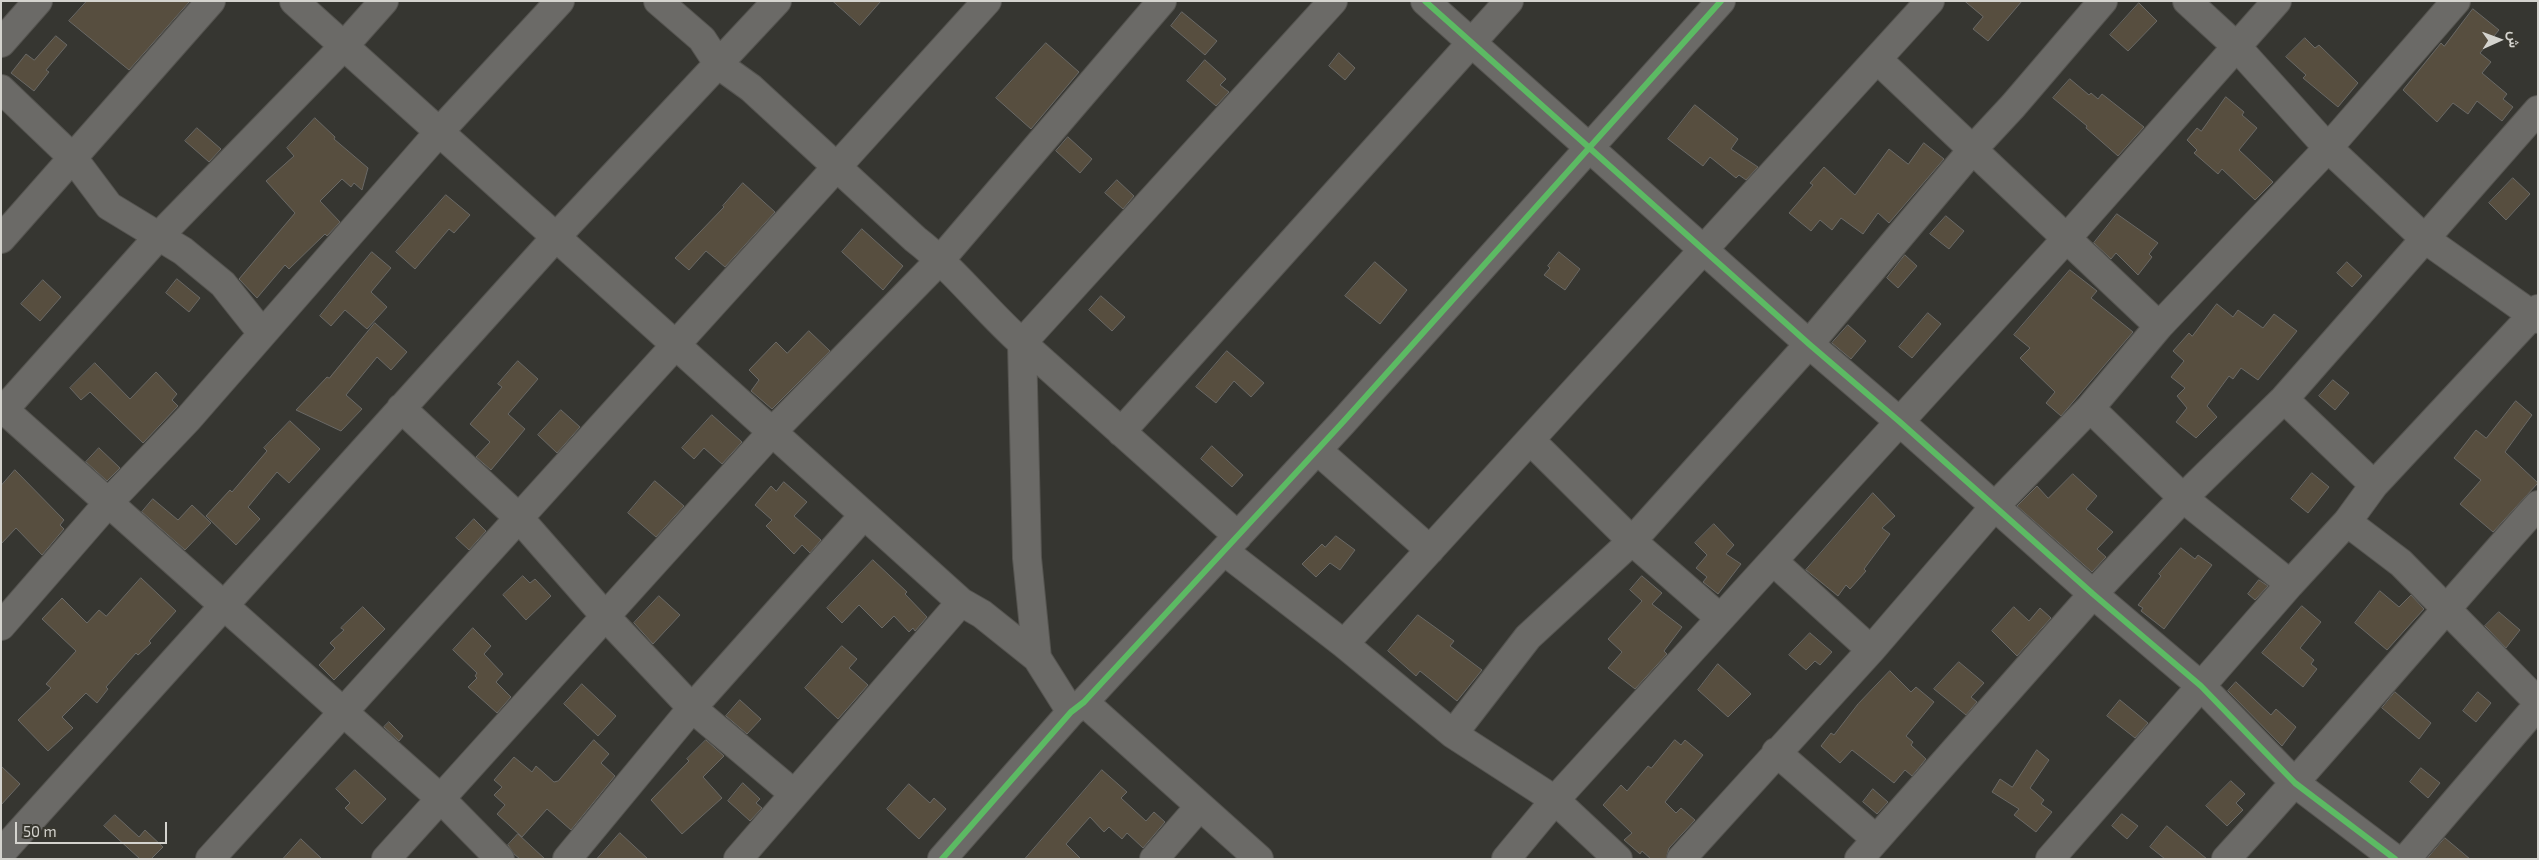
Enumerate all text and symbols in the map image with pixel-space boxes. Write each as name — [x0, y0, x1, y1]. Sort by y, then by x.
north arrow — [2474, 15, 2524, 65]
text: ش — [2506, 31, 2523, 48]
scale bar — [18, 812, 170, 844]
text: 50 m — [23, 822, 57, 840]

